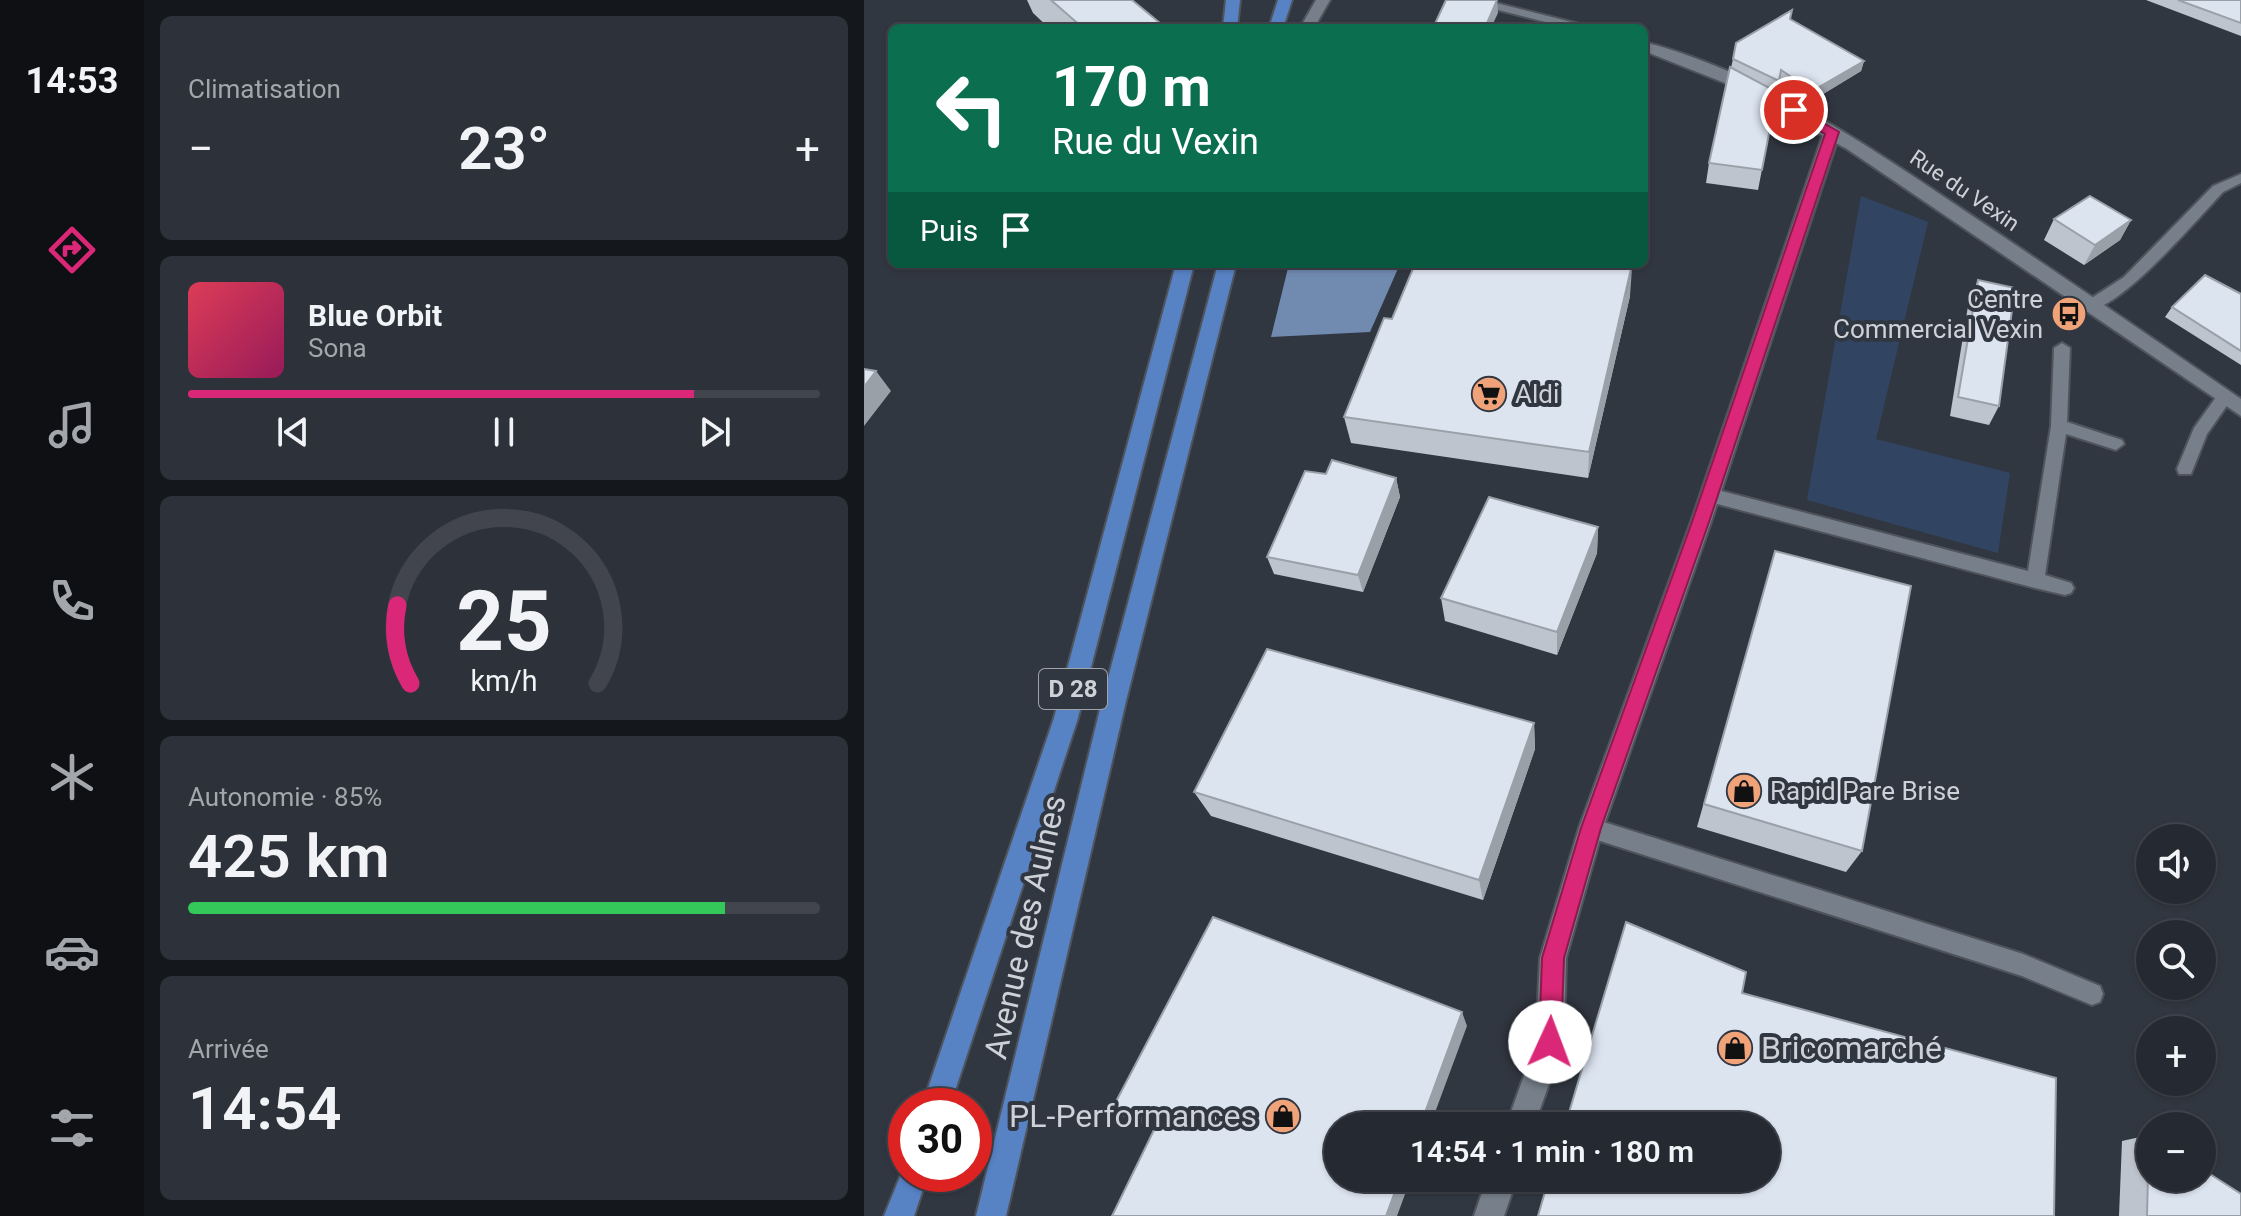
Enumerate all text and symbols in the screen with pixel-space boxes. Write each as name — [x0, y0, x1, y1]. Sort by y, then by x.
text: 170 m — [1052, 54, 1211, 120]
icon: left — [920, 56, 1024, 160]
text: 14:53 — [26, 60, 118, 102]
text: Climatisation — [188, 74, 341, 104]
pin — [1760, 76, 1828, 144]
icon: arrive — [1772, 88, 1816, 132]
text: 23° — [458, 113, 550, 184]
text: Rue du Vexin — [1052, 121, 1259, 163]
text: − — [188, 123, 213, 175]
text: + — [795, 123, 820, 175]
street label: Rue du Vexin — [1905, 145, 2024, 236]
icon: arrive — [994, 208, 1038, 252]
text: Puis — [920, 213, 978, 248]
icon: directions — [44, 222, 100, 278]
place label: Centre Commercial Vexin — [1833, 284, 2043, 344]
bus stop icon: Centre Commercial Vexin — [2050, 295, 2088, 333]
text: Blue Orbit — [308, 298, 442, 333]
text: Sona — [308, 333, 367, 363]
supermarket icon: Aldi — [1470, 375, 1508, 413]
place label: Aldi — [1515, 379, 1559, 409]
icon: music — [44, 397, 100, 453]
icon: previous — [271, 410, 315, 454]
icon: pause — [482, 410, 526, 454]
icon: next — [693, 410, 737, 454]
icon: phone — [44, 573, 100, 629]
text: 25 — [456, 573, 552, 670]
text: km/h — [470, 664, 538, 698]
road number: D 28 — [1039, 669, 1107, 709]
icon: climate — [44, 749, 100, 805]
shop icon: Rapid Pare Brise — [1725, 772, 1763, 810]
place label: Rapid Pare Brise — [1770, 776, 1960, 806]
text: Autonomie · 85% — [188, 782, 382, 812]
street label: Avenue des Aulnes — [976, 792, 1074, 1062]
text: 425 km — [188, 821, 390, 892]
map controls — [2136, 824, 2216, 1192]
button: sound — [2136, 824, 2216, 904]
button: search — [2136, 920, 2216, 1000]
icon: car — [44, 924, 100, 980]
position arrow — [1508, 1000, 1592, 1084]
button: + — [2136, 1016, 2216, 1096]
shop icon: Bricomarché — [1716, 1029, 1754, 1067]
place label: Bricomarché — [1761, 1029, 1942, 1067]
text: Arrivée — [188, 1034, 269, 1064]
text: 14:54 — [188, 1073, 341, 1144]
speed limit sign: 30 — [888, 1088, 992, 1192]
place label: PL-Performances — [1009, 1097, 1257, 1135]
shop icon: PL-Performances — [1264, 1097, 1302, 1135]
icon: filters — [44, 1100, 100, 1156]
button: − — [2136, 1112, 2216, 1192]
text: 14:54 · 1 min · 180 m — [1410, 1134, 1694, 1169]

